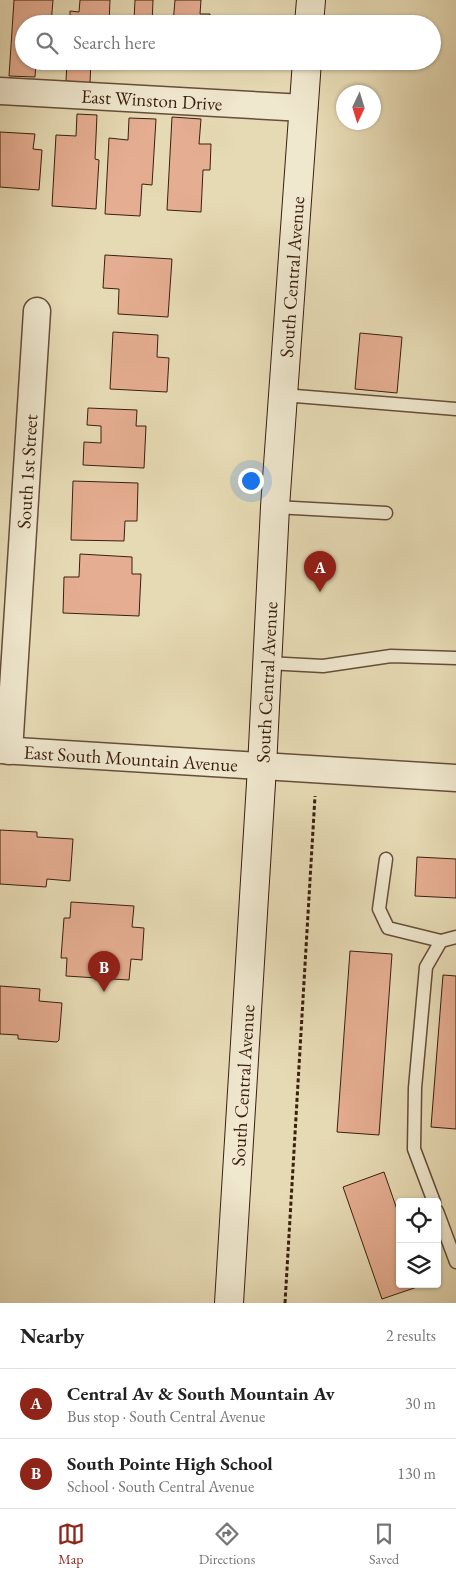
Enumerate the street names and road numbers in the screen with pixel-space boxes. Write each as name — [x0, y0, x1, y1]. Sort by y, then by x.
street label: East Winston Drive — [80, 84, 223, 116]
street label: South Central Avenue — [274, 195, 310, 359]
street label: South 1st Street — [11, 414, 43, 530]
street label: South Central Avenue — [250, 601, 283, 764]
street label: East South Mountain Avenue — [23, 739, 239, 778]
street label: South Central Avenue — [225, 1004, 260, 1167]

